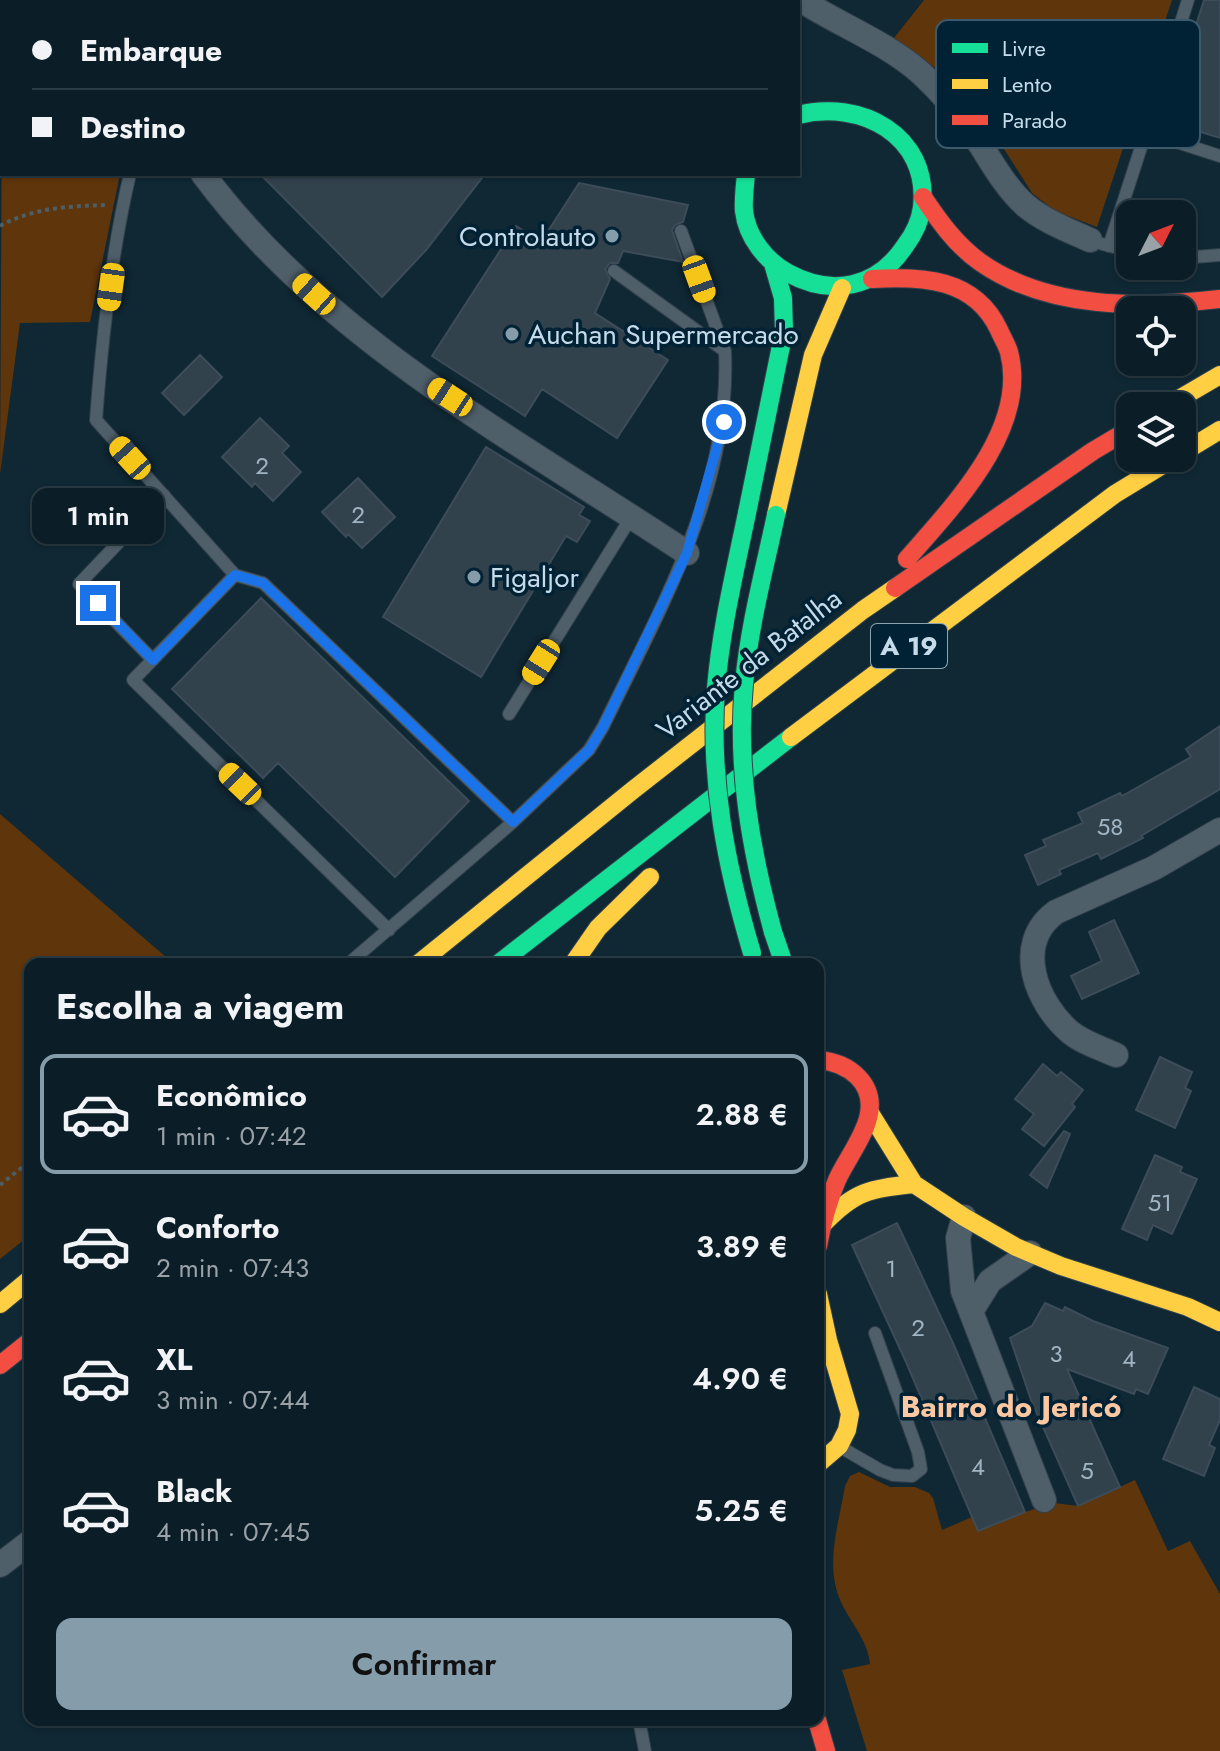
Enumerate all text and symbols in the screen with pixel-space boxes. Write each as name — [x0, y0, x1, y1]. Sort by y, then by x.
legend — [936, 20, 1200, 148]
text: Embarque — [80, 29, 222, 72]
text: Livre — [1002, 32, 1046, 64]
text: Lento — [1002, 68, 1052, 100]
text: Parado — [1002, 104, 1067, 136]
text: Destino — [80, 106, 186, 149]
north arrow — [1116, 200, 1196, 280]
map controls — [1116, 200, 1196, 472]
place label: Controlauto — [459, 216, 596, 257]
marker: Controlauto — [603, 227, 621, 245]
car — [680, 252, 718, 306]
car — [96, 262, 126, 312]
car — [288, 269, 340, 319]
button: locate — [1116, 296, 1196, 376]
place label: Auchan Supermercado — [528, 314, 799, 355]
marker: Auchan Supermercado — [503, 325, 521, 343]
car — [423, 374, 477, 420]
button: layers — [1116, 392, 1196, 472]
route start — [706, 404, 742, 440]
car — [105, 432, 155, 484]
house number: 2 — [255, 448, 269, 483]
callout: 1 min — [32, 487, 164, 543]
text: 1 min — [66, 497, 130, 535]
house number: 2 — [351, 497, 365, 532]
place label: Figaljor — [490, 557, 579, 598]
marker: Figaljor — [465, 568, 483, 586]
street label: Variante da Batalha — [648, 578, 850, 750]
route end — [80, 585, 116, 621]
road number: A 19 — [871, 624, 947, 668]
car — [518, 635, 564, 689]
car — [214, 759, 266, 809]
house number: 58 — [1097, 809, 1123, 844]
text: Escolha a viagem — [56, 980, 344, 1032]
text: Econômico — [156, 1074, 307, 1117]
icon: car — [60, 1078, 132, 1150]
text: 2.88 € — [696, 1093, 788, 1136]
text: 1 min · 07:42 — [156, 1117, 307, 1155]
house number: 51 — [1148, 1185, 1172, 1220]
text: Conforto — [156, 1206, 280, 1249]
icon: car — [60, 1210, 132, 1282]
text: 3.89 € — [696, 1225, 788, 1268]
text: 2 min · 07:43 — [156, 1249, 309, 1287]
house number: 1 — [886, 1251, 896, 1286]
house number: 2 — [911, 1310, 925, 1345]
house number: 3 — [1049, 1336, 1063, 1371]
text: XL — [156, 1338, 192, 1381]
house number: 4 — [1122, 1341, 1136, 1376]
icon: car — [60, 1342, 132, 1414]
text: 4.90 € — [692, 1357, 788, 1400]
text: 3 min · 07:44 — [156, 1381, 309, 1419]
district label: Bairro do Jericó — [901, 1385, 1121, 1428]
house number: 4 — [971, 1449, 985, 1484]
house number: 5 — [1080, 1453, 1094, 1488]
text: Black — [156, 1470, 232, 1513]
icon: car — [60, 1474, 132, 1546]
text: 5.25 € — [695, 1489, 788, 1532]
text: 4 min · 07:45 — [156, 1513, 310, 1551]
button: Confirmar — [56, 1618, 792, 1710]

